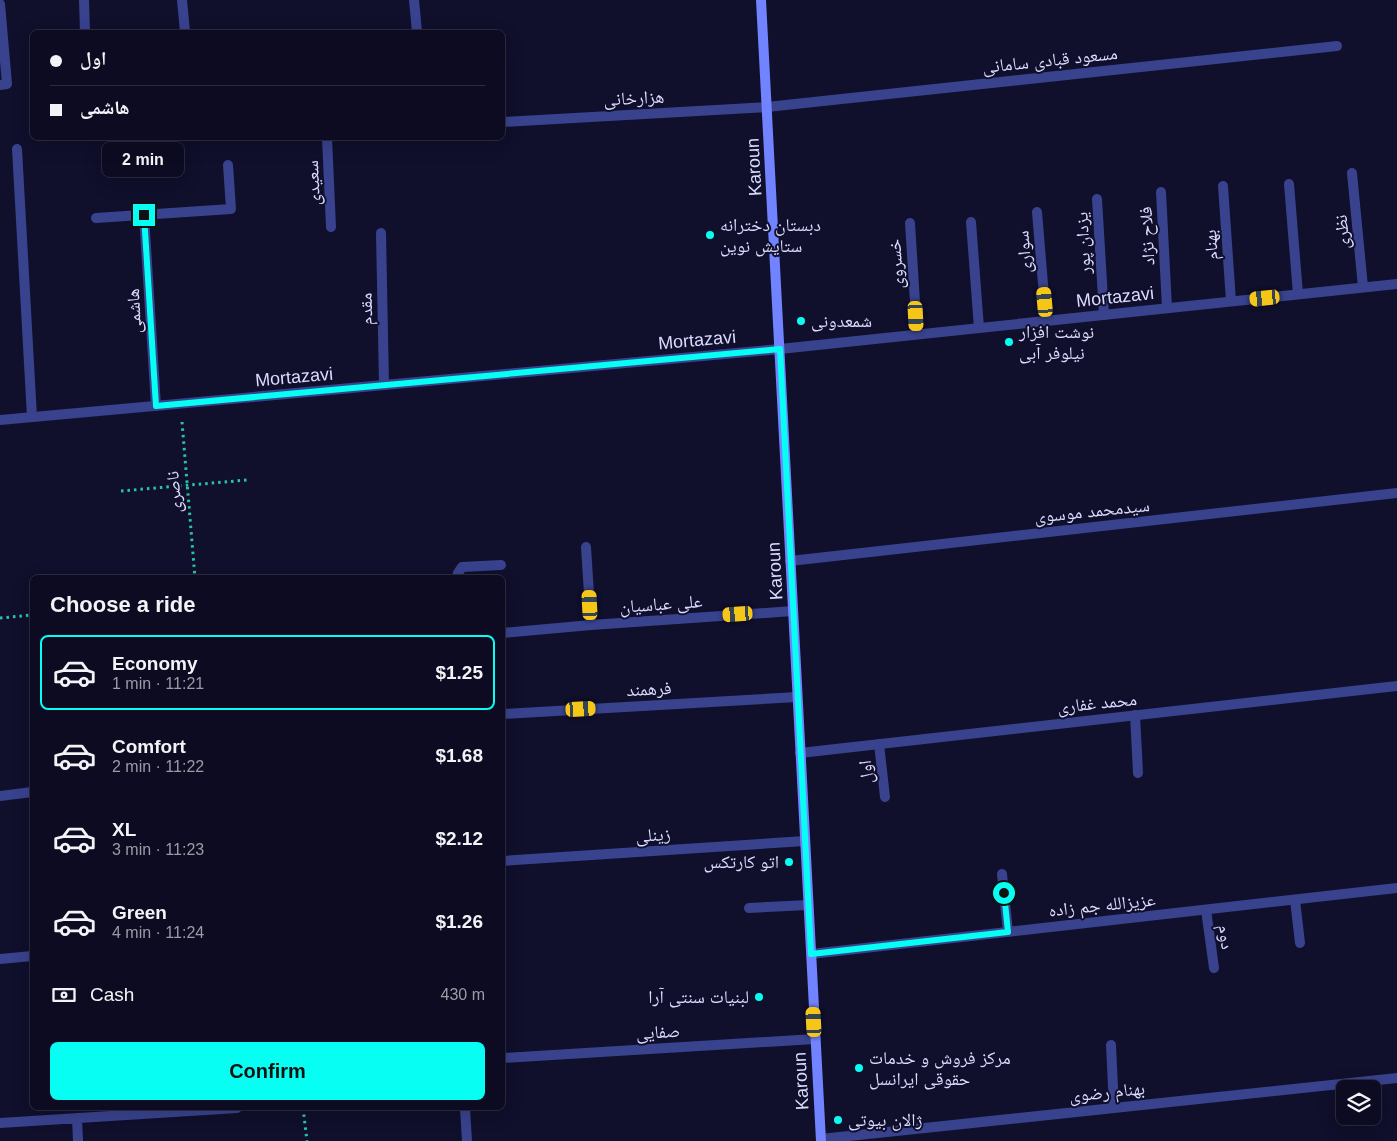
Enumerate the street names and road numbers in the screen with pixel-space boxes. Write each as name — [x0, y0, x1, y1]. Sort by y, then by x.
street label: مسعود قبادی سامانی — [981, 43, 1119, 78]
street label: هزارخانی — [603, 86, 665, 111]
street label: Karoun — [742, 137, 766, 197]
street label: سعیدی — [302, 160, 325, 206]
street label: فلاح نژاد — [1135, 206, 1161, 266]
street label: یزدان پور — [1071, 211, 1096, 276]
street label: نظری — [1331, 214, 1354, 250]
street label: بهنام — [1200, 229, 1224, 261]
street label: سواری — [1012, 230, 1037, 274]
street label: خسروی — [884, 238, 909, 290]
street label: Mortazavi — [1075, 283, 1155, 311]
street label: هاشمی — [123, 288, 146, 334]
street label: مقدم — [356, 293, 378, 325]
street label: Mortazavi — [657, 327, 737, 353]
street label: Mortazavi — [254, 364, 334, 390]
street label: ناصری — [162, 470, 187, 514]
street label: سیدمحمد موسوی — [1033, 495, 1151, 528]
street label: Karoun — [763, 541, 787, 601]
street label: علی عباسیان — [619, 591, 703, 618]
street label: فرهمند — [626, 678, 672, 700]
street label: محمد غفاری — [1056, 689, 1138, 718]
street label: اول — [855, 759, 878, 785]
street label: زینلی — [635, 824, 671, 847]
street label: عزیزالله جم زاده — [1048, 889, 1157, 923]
street label: دوم — [1212, 923, 1238, 951]
street label: صفایی — [635, 1021, 681, 1044]
street label: Karoun — [789, 1051, 813, 1111]
street label: بهنام رضوی — [1068, 1078, 1146, 1108]

